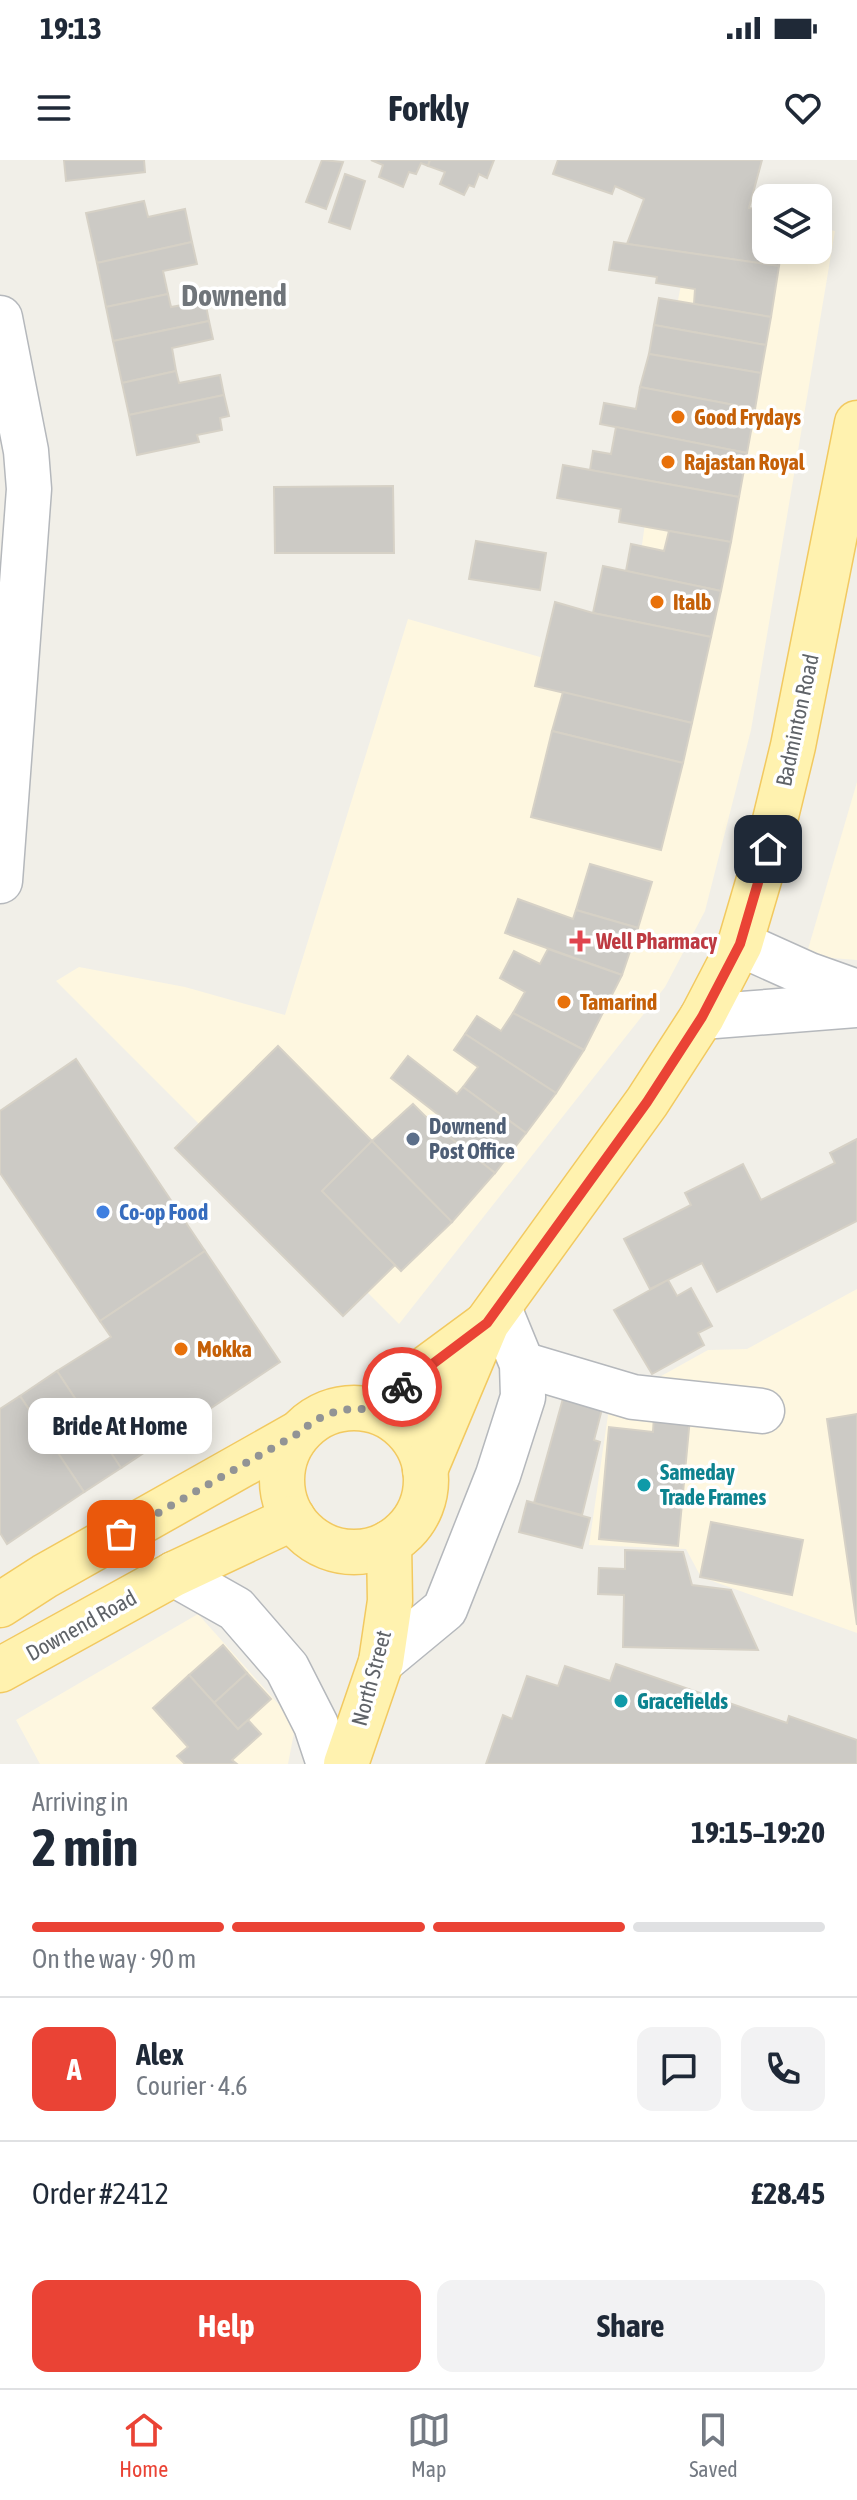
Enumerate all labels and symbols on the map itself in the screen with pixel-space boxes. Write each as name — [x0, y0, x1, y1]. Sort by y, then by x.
district label: Downend — [181, 278, 287, 312]
place label: Good Frydays — [694, 404, 801, 430]
marker: Good Frydays — [669, 408, 687, 426]
place label: Rajastan Royal — [684, 449, 806, 475]
marker: Rajastan Royal — [659, 453, 677, 471]
place label: Italb — [673, 589, 711, 615]
marker: Italb — [648, 593, 666, 611]
street label: Badminton Road — [770, 651, 824, 789]
pin — [734, 815, 802, 883]
place label: Well Pharmacy — [595, 928, 717, 954]
marker: Well Pharmacy — [571, 932, 589, 950]
place label: Tamarind — [580, 989, 657, 1015]
marker: Tamarind — [555, 993, 573, 1011]
place label: Downend Post Office — [429, 1113, 515, 1164]
marker: Downend Post Office — [404, 1130, 422, 1148]
place label: Co-op Food — [119, 1199, 208, 1225]
marker: Co-op Food — [94, 1203, 112, 1221]
place label: Mokka — [197, 1336, 252, 1362]
marker: Mokka — [172, 1340, 190, 1358]
courier — [362, 1347, 442, 1427]
callout: Bride At Home — [29, 1398, 213, 1454]
place label: Sameday Trade Frames — [660, 1459, 767, 1510]
marker: Sameday Trade Frames — [635, 1476, 653, 1494]
pin — [87, 1500, 155, 1568]
street label: Downend Road — [21, 1584, 141, 1666]
street label: North Street — [346, 1627, 396, 1729]
place label: Gracefields — [637, 1688, 728, 1714]
marker: Gracefields — [612, 1692, 630, 1710]

